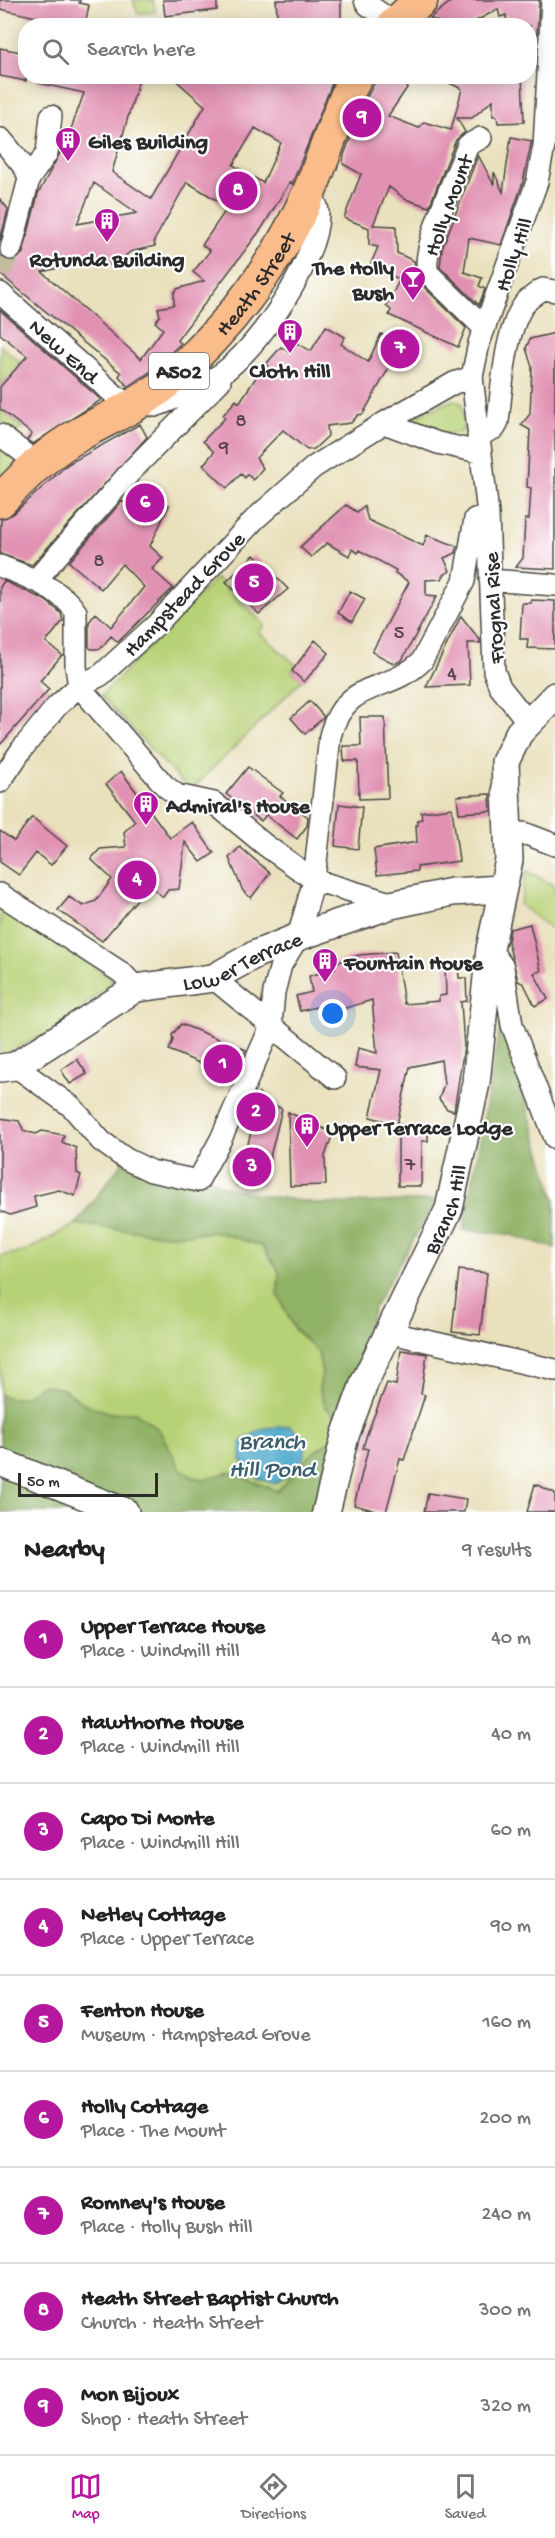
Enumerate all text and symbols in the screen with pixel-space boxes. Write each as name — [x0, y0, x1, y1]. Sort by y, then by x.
search box — [18, 18, 537, 84]
icon: search — [39, 35, 72, 68]
text: Search here — [87, 38, 195, 64]
pin: 9 — [342, 96, 382, 140]
building icon: Giles Building — [53, 125, 83, 163]
place label: Giles Building — [88, 131, 208, 157]
street label: Holly Mount — [420, 150, 482, 261]
pin: 8 — [218, 168, 258, 213]
building icon: Rotunda Building — [92, 206, 122, 244]
street label: Holly Hill — [491, 215, 541, 296]
street label: Heath Street — [212, 227, 305, 343]
place label: Rotunda Building — [29, 249, 185, 275]
place label: The Holly Bush — [311, 257, 394, 308]
bar icon: The Holly Bush — [398, 264, 428, 302]
street label: New End — [22, 315, 104, 392]
building icon: Cloth Hill — [275, 317, 305, 355]
pin: 7 — [380, 326, 420, 372]
road number: A502 — [149, 353, 209, 389]
place label: Cloth Hill — [248, 360, 331, 386]
house number: 8 — [236, 411, 247, 434]
house number: 9 — [218, 438, 229, 461]
pin: 6 — [126, 480, 164, 526]
street label: Hampstead Grove — [120, 527, 253, 664]
house number: 8 — [94, 551, 105, 574]
street label: Frognal Rise — [480, 551, 512, 665]
pin: 5 — [234, 560, 274, 606]
house number: 5 — [394, 623, 404, 646]
house number: 4 — [447, 664, 457, 687]
building icon: Admiral's House — [131, 789, 161, 827]
place label: Admiral's House — [165, 795, 310, 821]
pin: 4 — [118, 858, 156, 902]
street label: Lower Terrace — [182, 928, 307, 999]
building icon: Fountain House — [310, 946, 340, 984]
place label: Fountain House — [343, 952, 483, 978]
your location — [318, 999, 347, 1028]
pin: 1 — [204, 1042, 242, 1086]
pin: 2 — [236, 1090, 276, 1134]
building icon: Upper Terrace Lodge — [292, 1111, 322, 1149]
place label: Upper Terrace Lodge — [326, 1117, 513, 1143]
pin: 3 — [232, 1144, 272, 1190]
house number: 7 — [404, 1155, 416, 1178]
street label: Branch Hill — [419, 1163, 475, 1260]
water label: Branch Hill Pond — [229, 1429, 318, 1486]
scale bar — [18, 1470, 158, 1498]
text: 50 m — [27, 1474, 60, 1493]
text: Nearby — [24, 1536, 105, 1567]
text: 9 results — [462, 1540, 531, 1563]
text: Upper Terrace House — [81, 1615, 265, 1641]
text: 1 — [39, 1628, 48, 1651]
text: 40 m — [491, 1628, 531, 1651]
text: Place · Windmill Hill — [81, 1641, 240, 1664]
text: Hawthorne House — [81, 1711, 244, 1737]
text: 2 — [39, 1724, 48, 1747]
text: 40 m — [491, 1724, 531, 1747]
text: Place · Windmill Hill — [81, 1737, 240, 1760]
text: Capo Di Monte — [81, 1807, 214, 1833]
text: 3 — [38, 1820, 49, 1843]
text: 60 m — [491, 1820, 531, 1843]
text: Place · Windmill Hill — [81, 1833, 240, 1856]
text: Netley Cottage — [81, 1903, 225, 1929]
text: 4 — [39, 1916, 48, 1939]
text: 90 m — [491, 1916, 531, 1939]
text: Place · Upper Terrace — [81, 1929, 254, 1952]
text: Fenton House — [81, 1999, 204, 2025]
text: 5 — [38, 2012, 49, 2035]
text: 160 m — [482, 2012, 531, 2035]
text: Museum · Hampstead Grove — [81, 2025, 310, 2048]
text: Holly Cottage — [81, 2095, 208, 2121]
text: 6 — [38, 2108, 49, 2131]
text: 200 m — [480, 2108, 531, 2131]
text: Place · The Mount — [81, 2121, 225, 2144]
text: Romney's House — [81, 2191, 225, 2217]
text: 7 — [38, 2204, 49, 2227]
text: 240 m — [481, 2204, 531, 2227]
text: Place · Holly Bush Hill — [81, 2217, 253, 2240]
text: Heath Street Baptist Church — [81, 2287, 338, 2313]
text: 8 — [38, 2300, 49, 2323]
text: 300 m — [479, 2300, 531, 2323]
text: Church · Heath Street — [81, 2313, 262, 2336]
text: Mon Bijoux — [81, 2383, 179, 2409]
text: 9 — [38, 2396, 49, 2419]
text: 320 m — [481, 2396, 531, 2419]
text: Shop · Heath Street — [81, 2409, 247, 2432]
tab: Map — [69, 2470, 102, 2525]
tab: Directions — [241, 2470, 306, 2525]
tab: Saved — [445, 2470, 486, 2525]

